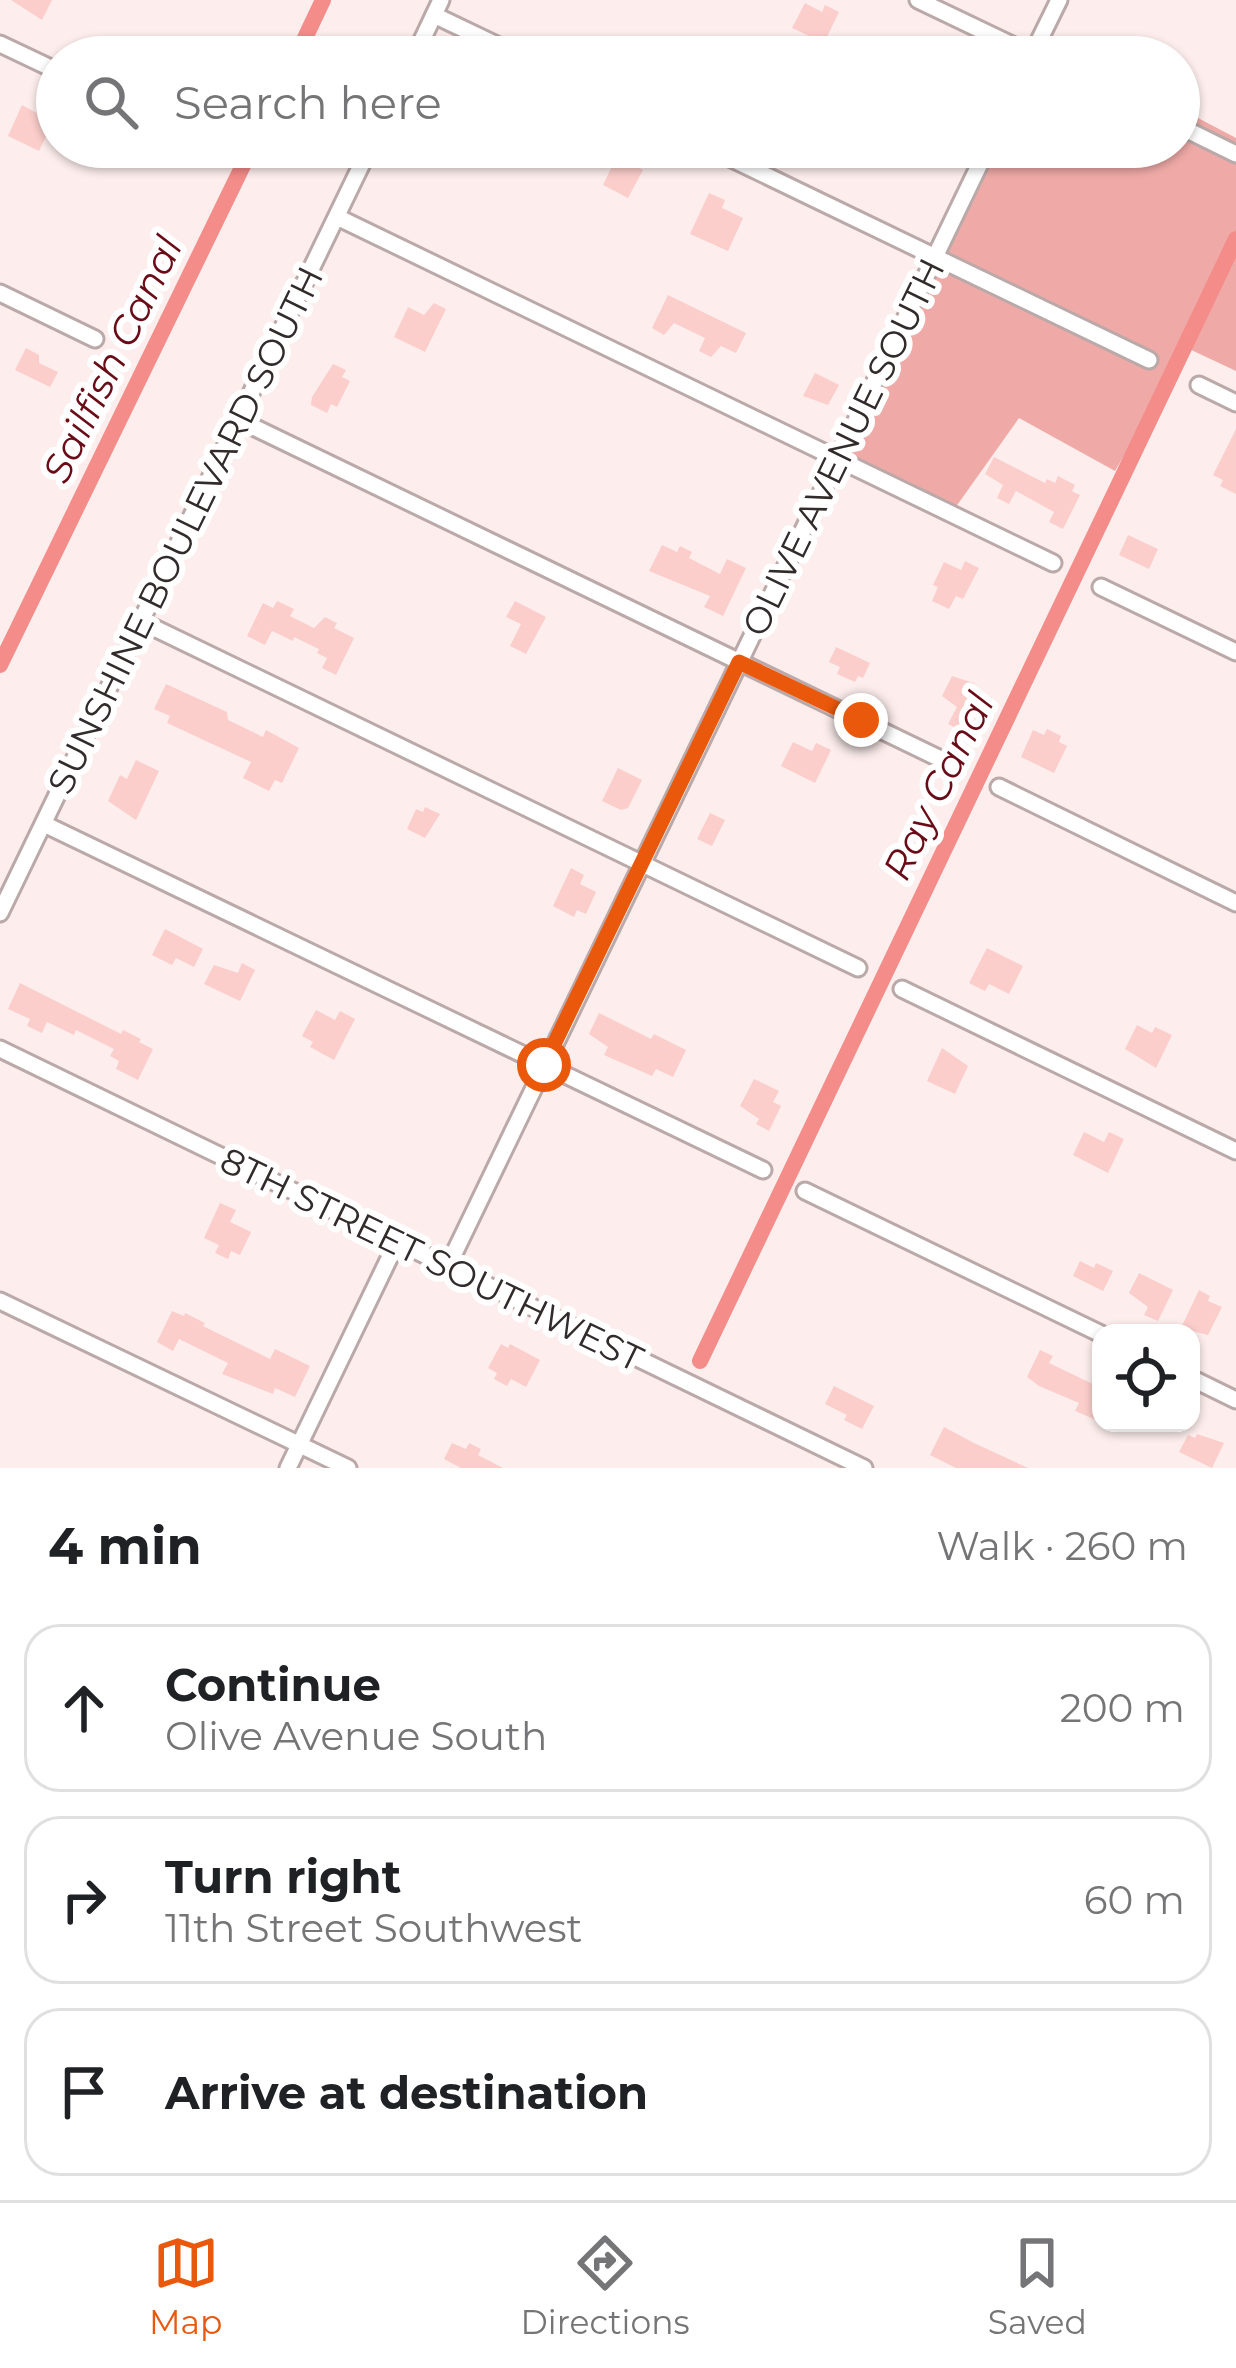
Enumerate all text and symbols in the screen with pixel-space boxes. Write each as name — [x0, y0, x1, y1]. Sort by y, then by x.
search box — [36, 36, 1200, 168]
icon: search — [78, 69, 144, 135]
text: Search here — [174, 75, 442, 130]
water label: Sailfish Canal — [32, 228, 192, 490]
street label: OLIVE AVENUE SOUTH — [732, 251, 954, 643]
street label: SUNSHINE BOULEVARD SOUTH — [38, 259, 332, 801]
water label: Ray Canal — [872, 684, 1004, 888]
route end — [834, 693, 888, 747]
route start — [517, 1038, 571, 1092]
street label: 8TH STREET SOUTHWEST — [214, 1137, 651, 1381]
map controls — [1092, 1324, 1200, 1432]
button: locate — [1092, 1324, 1200, 1432]
text: 4 min — [48, 1515, 202, 1577]
text: Walk · 260 m — [936, 1522, 1188, 1570]
text: Continue — [165, 1657, 381, 1712]
icon: ahead — [51, 1675, 117, 1741]
text: 200 m — [1060, 1684, 1185, 1732]
text: Olive Avenue South — [165, 1712, 547, 1760]
text: Turn right — [165, 1849, 401, 1904]
icon: right — [51, 1867, 117, 1933]
text: 60 m — [1084, 1876, 1185, 1924]
text: 11th Street Southwest — [165, 1904, 582, 1952]
icon: arrive — [51, 2059, 117, 2125]
text: Arrive at destination — [165, 2065, 648, 2120]
tab: Map — [149, 2230, 222, 2342]
tab: Directions — [521, 2230, 690, 2342]
tab: Saved — [988, 2230, 1087, 2342]

